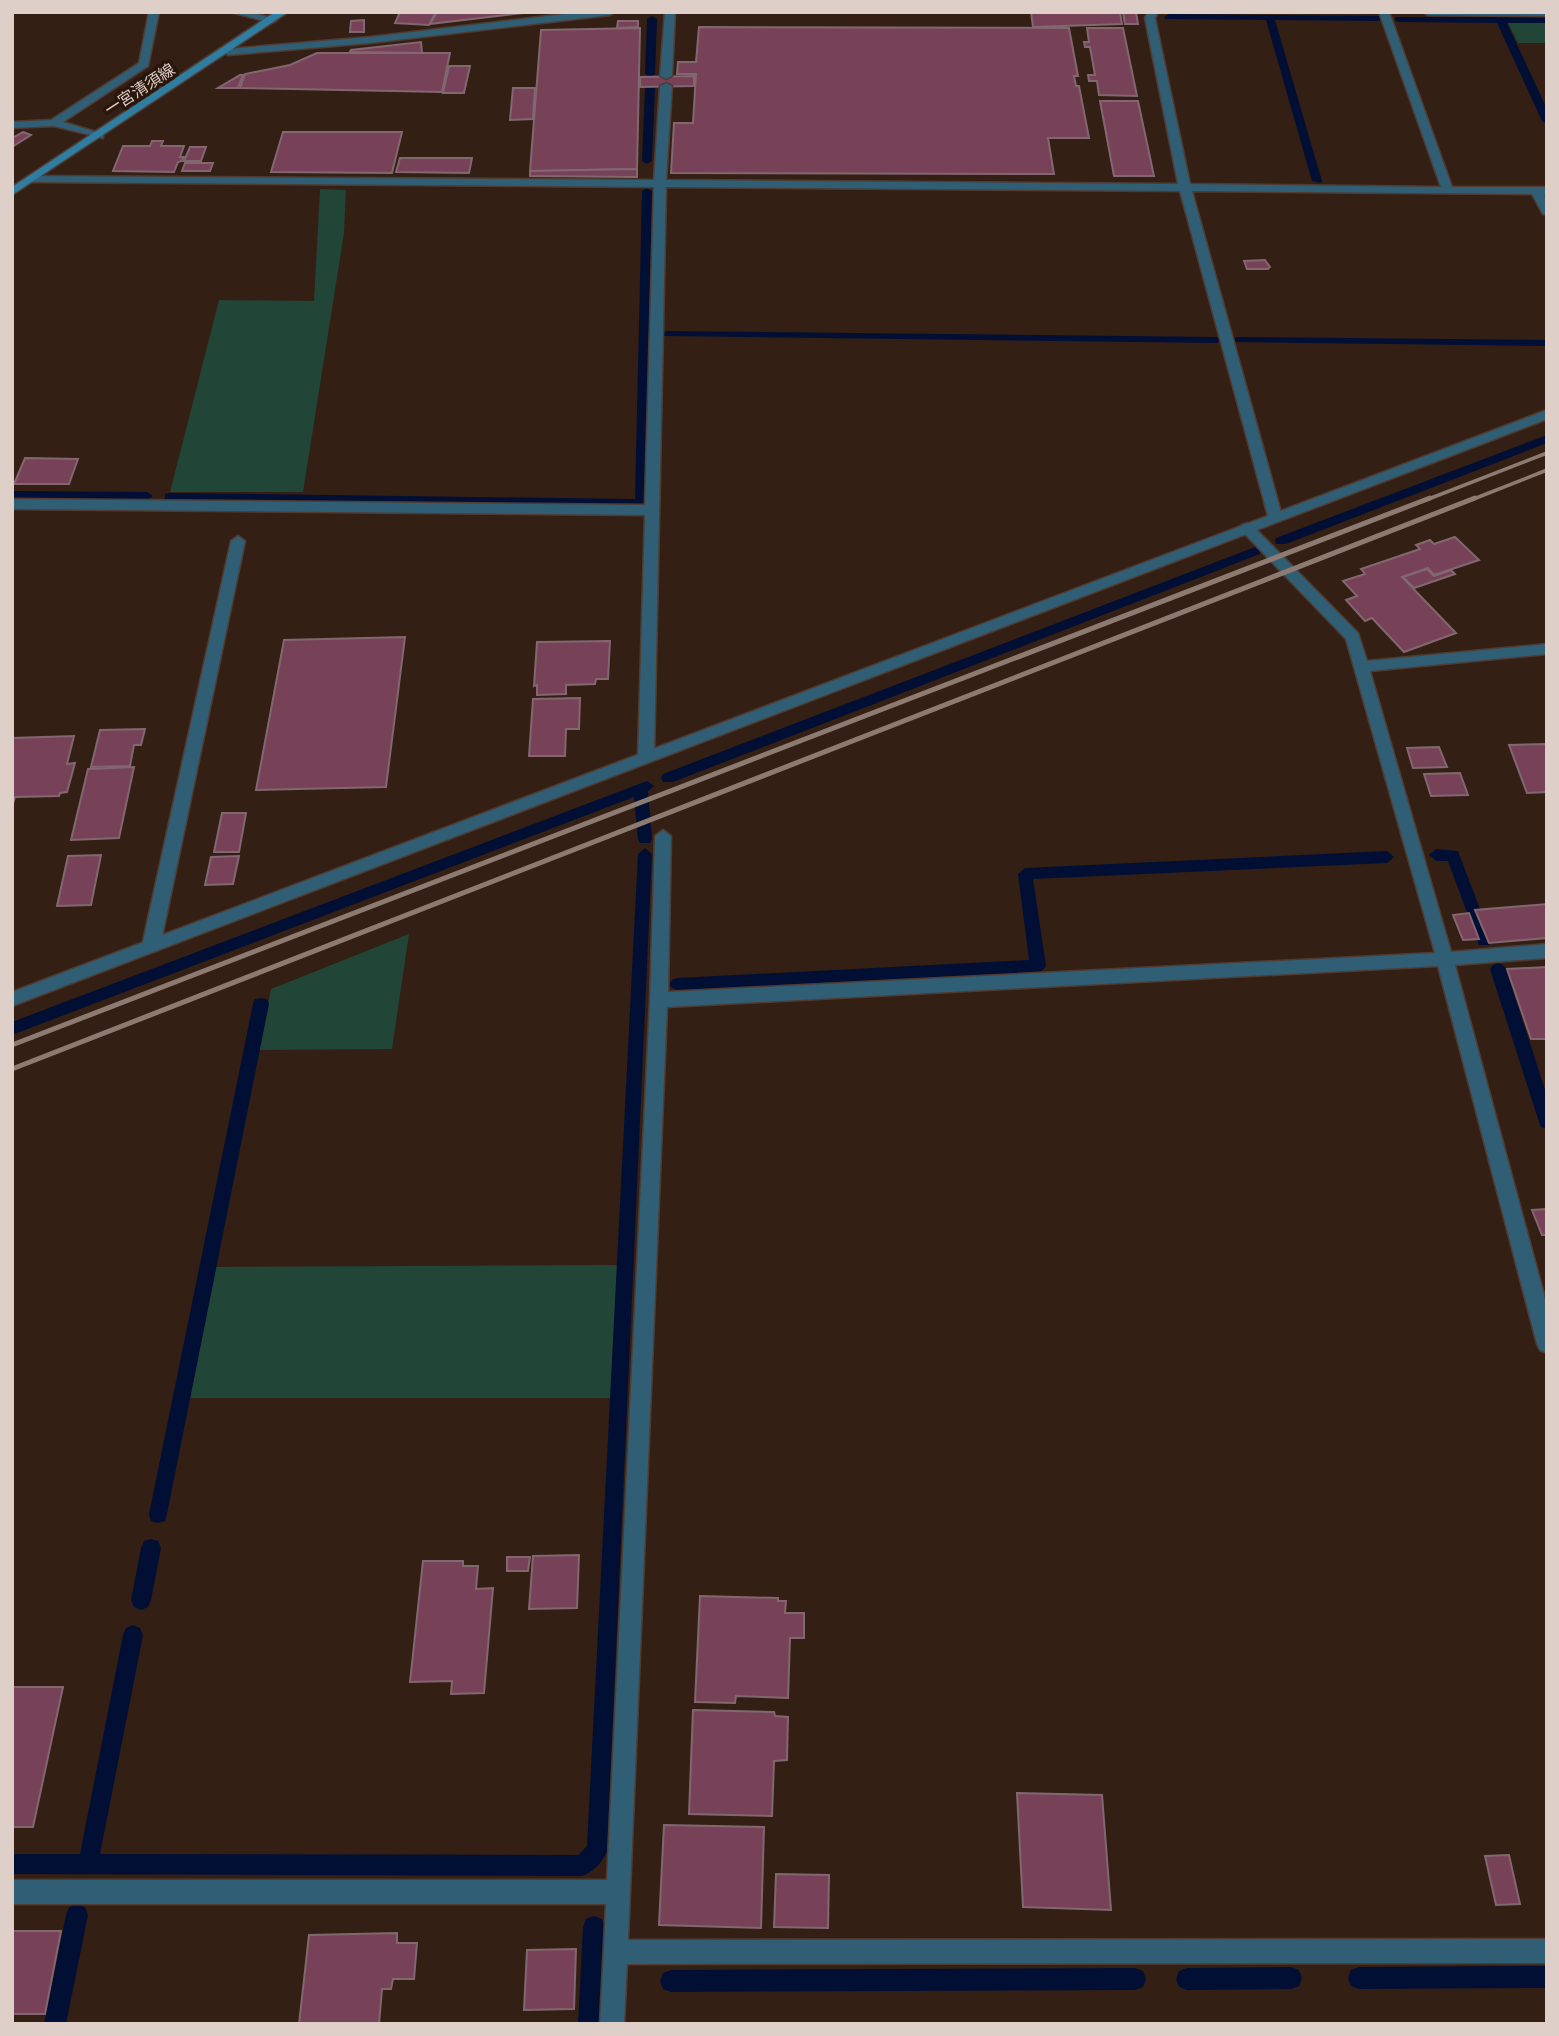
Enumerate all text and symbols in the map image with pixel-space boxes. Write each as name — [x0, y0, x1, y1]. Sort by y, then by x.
street label: 一宮清須線 — [101, 60, 179, 120]

